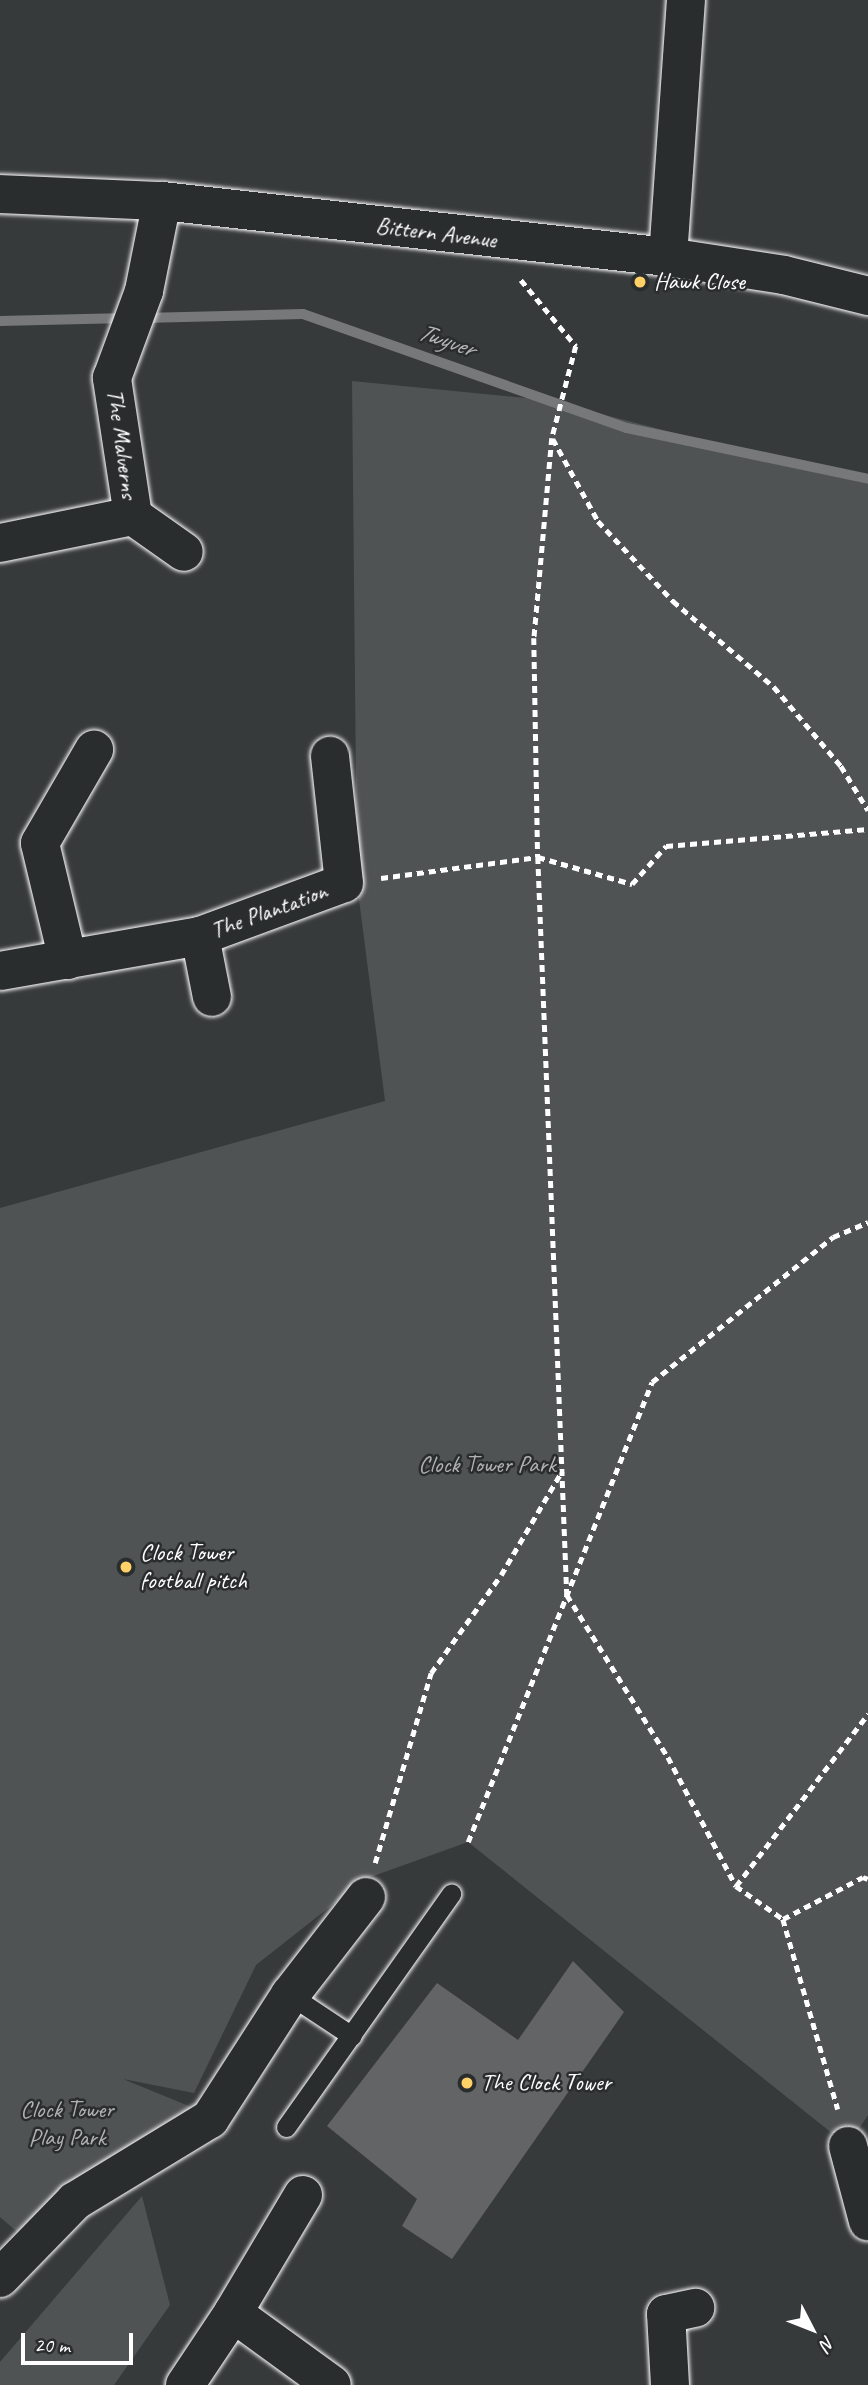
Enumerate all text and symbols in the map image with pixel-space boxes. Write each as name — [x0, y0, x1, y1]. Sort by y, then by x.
street label: Bittern Avenue — [374, 211, 498, 255]
place label: Hawk Close — [654, 268, 745, 296]
marker: Hawk Close — [632, 274, 648, 290]
water label: Twyver — [413, 316, 479, 364]
street label: The Malverns — [100, 387, 144, 501]
street label: The Plantation — [207, 877, 331, 945]
park label: Clock Tower Park — [419, 1451, 555, 1479]
place label: Clock Tower football pitch — [140, 1539, 248, 1595]
marker: Clock Tower football pitch — [118, 1559, 134, 1575]
place label: The Clock Tower — [481, 2069, 610, 2097]
marker: The Clock Tower — [459, 2075, 475, 2091]
park label: Clock Tower Play Park — [21, 2096, 113, 2152]
north arrow — [777, 2294, 847, 2364]
scale bar — [24, 2318, 136, 2362]
text: N — [815, 2331, 840, 2355]
text: 20 m — [34, 2332, 70, 2358]

